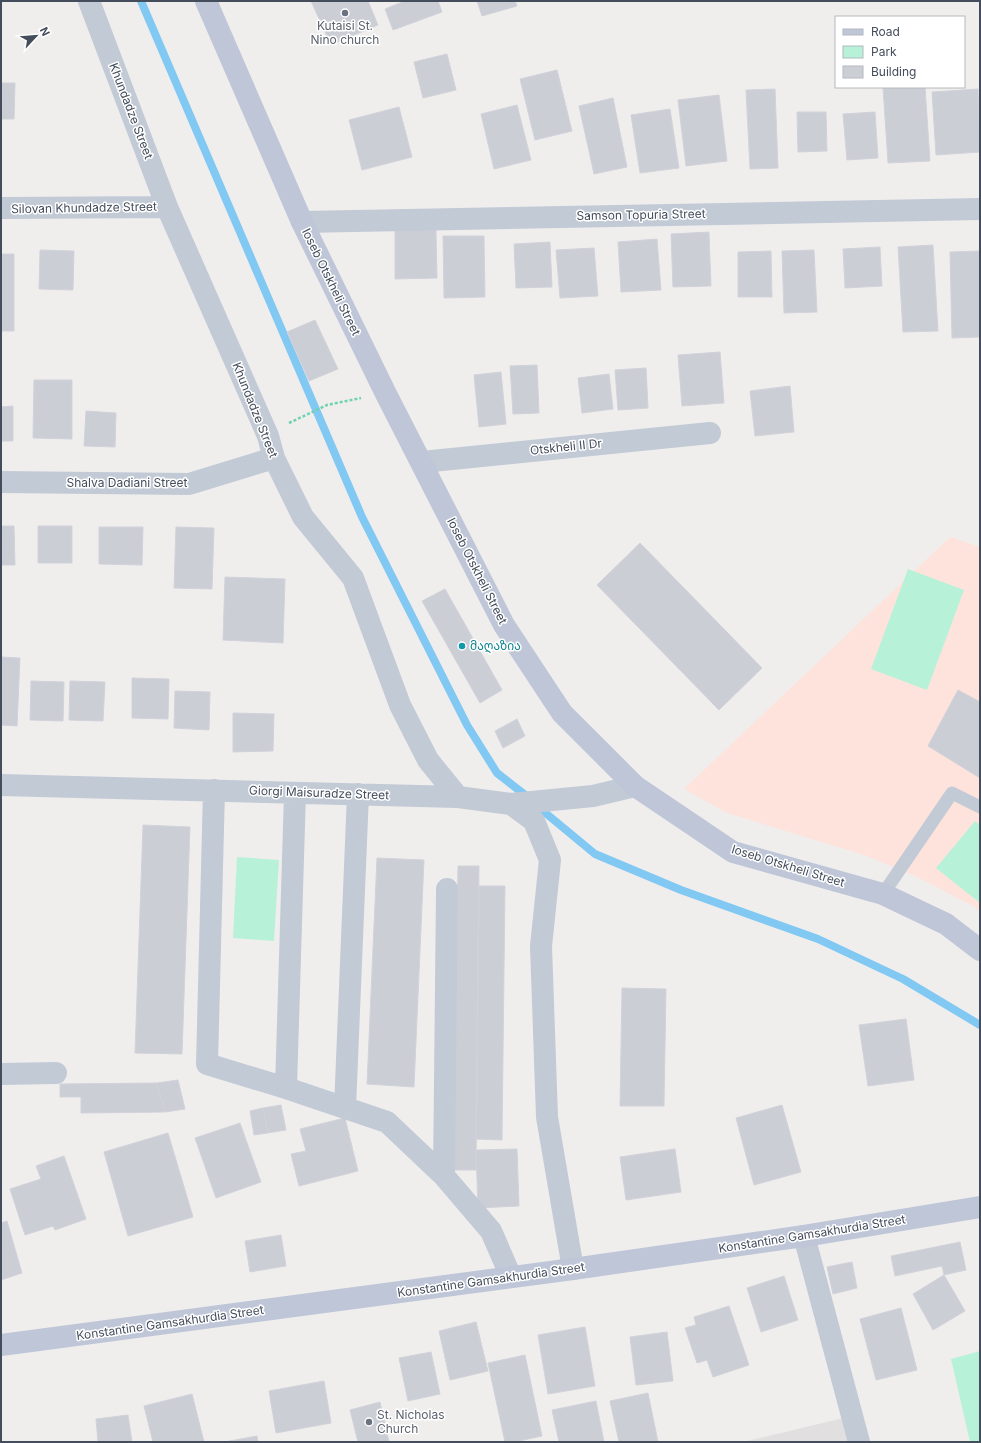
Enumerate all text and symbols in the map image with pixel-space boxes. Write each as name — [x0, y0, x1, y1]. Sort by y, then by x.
marker: Kutaisi St. Nino church — [340, 8, 350, 18]
north arrow — [16, 16, 56, 56]
legend — [835, 16, 965, 88]
place label: Kutaisi St. Nino church — [311, 18, 379, 47]
text: Road — [871, 24, 900, 39]
text: N — [37, 25, 53, 38]
text: Park — [871, 44, 897, 59]
street label: Khundadze Street — [106, 61, 157, 161]
text: Building — [871, 64, 916, 79]
street label: Silovan Khundadze Street — [11, 199, 157, 216]
street label: Samson Topuria Street — [576, 206, 706, 223]
street label: Ioseb Otskheli Street — [299, 226, 364, 338]
street label: Khundadze Street — [230, 360, 281, 460]
street label: Otskheli II Dr — [529, 435, 603, 458]
street label: Shalva Dadiani Street — [67, 475, 188, 490]
street label: Ioseb Otskheli Street — [444, 515, 511, 627]
place label: მაღაზია — [470, 638, 521, 654]
marker: მაღაზია — [457, 641, 467, 651]
street label: Giorgi Maisuradze Street — [249, 783, 389, 802]
street label: Ioseb Otskheli Street — [730, 841, 847, 890]
street label: Konstantine Gamsakhurdia Street — [717, 1211, 906, 1256]
street label: Konstantine Gamsakhurdia Street — [396, 1259, 586, 1300]
street label: Konstantine Gamsakhurdia Street — [75, 1302, 265, 1343]
place label: St. Nicholas Church — [377, 1407, 445, 1436]
marker: St. Nicholas Church — [364, 1417, 374, 1427]

